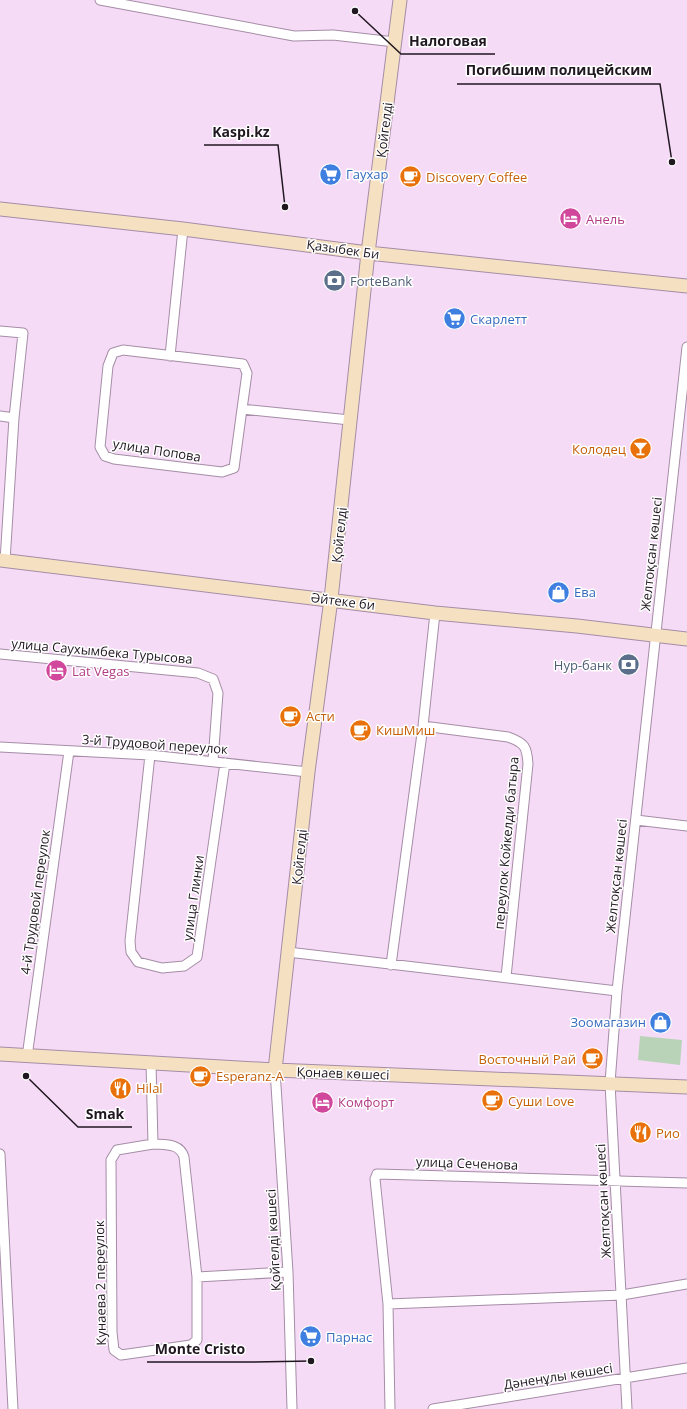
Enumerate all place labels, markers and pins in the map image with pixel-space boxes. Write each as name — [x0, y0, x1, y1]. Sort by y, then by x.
callout: Налоговая — [401, 28, 495, 54]
callout: Погибшим полицейским — [457, 58, 660, 84]
callout: Kaspi.kz — [204, 119, 278, 145]
supermarket icon: Гаухар — [318, 161, 344, 187]
cafe icon: Discovery Coffee — [398, 164, 424, 190]
place label: Гаухар — [346, 165, 389, 183]
place label: Discovery Coffee — [426, 168, 527, 186]
hotel icon: Анель — [557, 206, 583, 232]
place label: Анель — [586, 210, 625, 228]
bank icon: ForteBank — [322, 268, 348, 294]
place label: ForteBank — [350, 272, 412, 290]
supermarket icon: Скарлетт — [442, 306, 468, 332]
place label: Скарлетт — [470, 310, 527, 328]
bar icon: Колодец — [628, 436, 654, 462]
place label: Колодец — [572, 440, 626, 458]
shop icon: Ева — [546, 579, 572, 605]
place label: Ева — [574, 583, 596, 601]
bank icon: Нур-банк — [615, 652, 641, 678]
place label: Нур-банк — [554, 656, 612, 674]
hotel icon: Lat Vegas — [44, 658, 70, 684]
place label: Lat Vegas — [72, 662, 130, 680]
cafe icon: Асти — [277, 703, 303, 729]
place label: Асти — [306, 707, 335, 725]
cafe icon: КишМиш — [348, 717, 374, 743]
place label: КишМиш — [376, 721, 435, 739]
shop icon: Зоомагазин — [648, 1009, 674, 1035]
place label: Зоомагазин — [570, 1013, 646, 1031]
cafe icon: Восточный Рай — [579, 1046, 605, 1072]
place label: Восточный Рай — [479, 1050, 576, 1068]
cafe icon: Esperanz-A — [187, 1063, 213, 1089]
place label: Esperanz-A — [216, 1067, 284, 1085]
restaurant icon: Hilal — [107, 1075, 133, 1101]
place label: Hilal — [136, 1079, 163, 1097]
cafe icon: Суши Love — [480, 1088, 506, 1114]
hotel icon: Комфорт — [309, 1089, 335, 1115]
place label: Суши Love — [508, 1092, 574, 1110]
place label: Комфорт — [338, 1093, 394, 1111]
callout: Smak — [78, 1101, 132, 1127]
restaurant icon: Рио — [627, 1120, 653, 1146]
place label: Рио — [656, 1124, 680, 1142]
supermarket icon: Парнас — [297, 1324, 323, 1350]
place label: Парнас — [326, 1328, 372, 1346]
callout: Monte Cristo — [147, 1336, 253, 1362]

